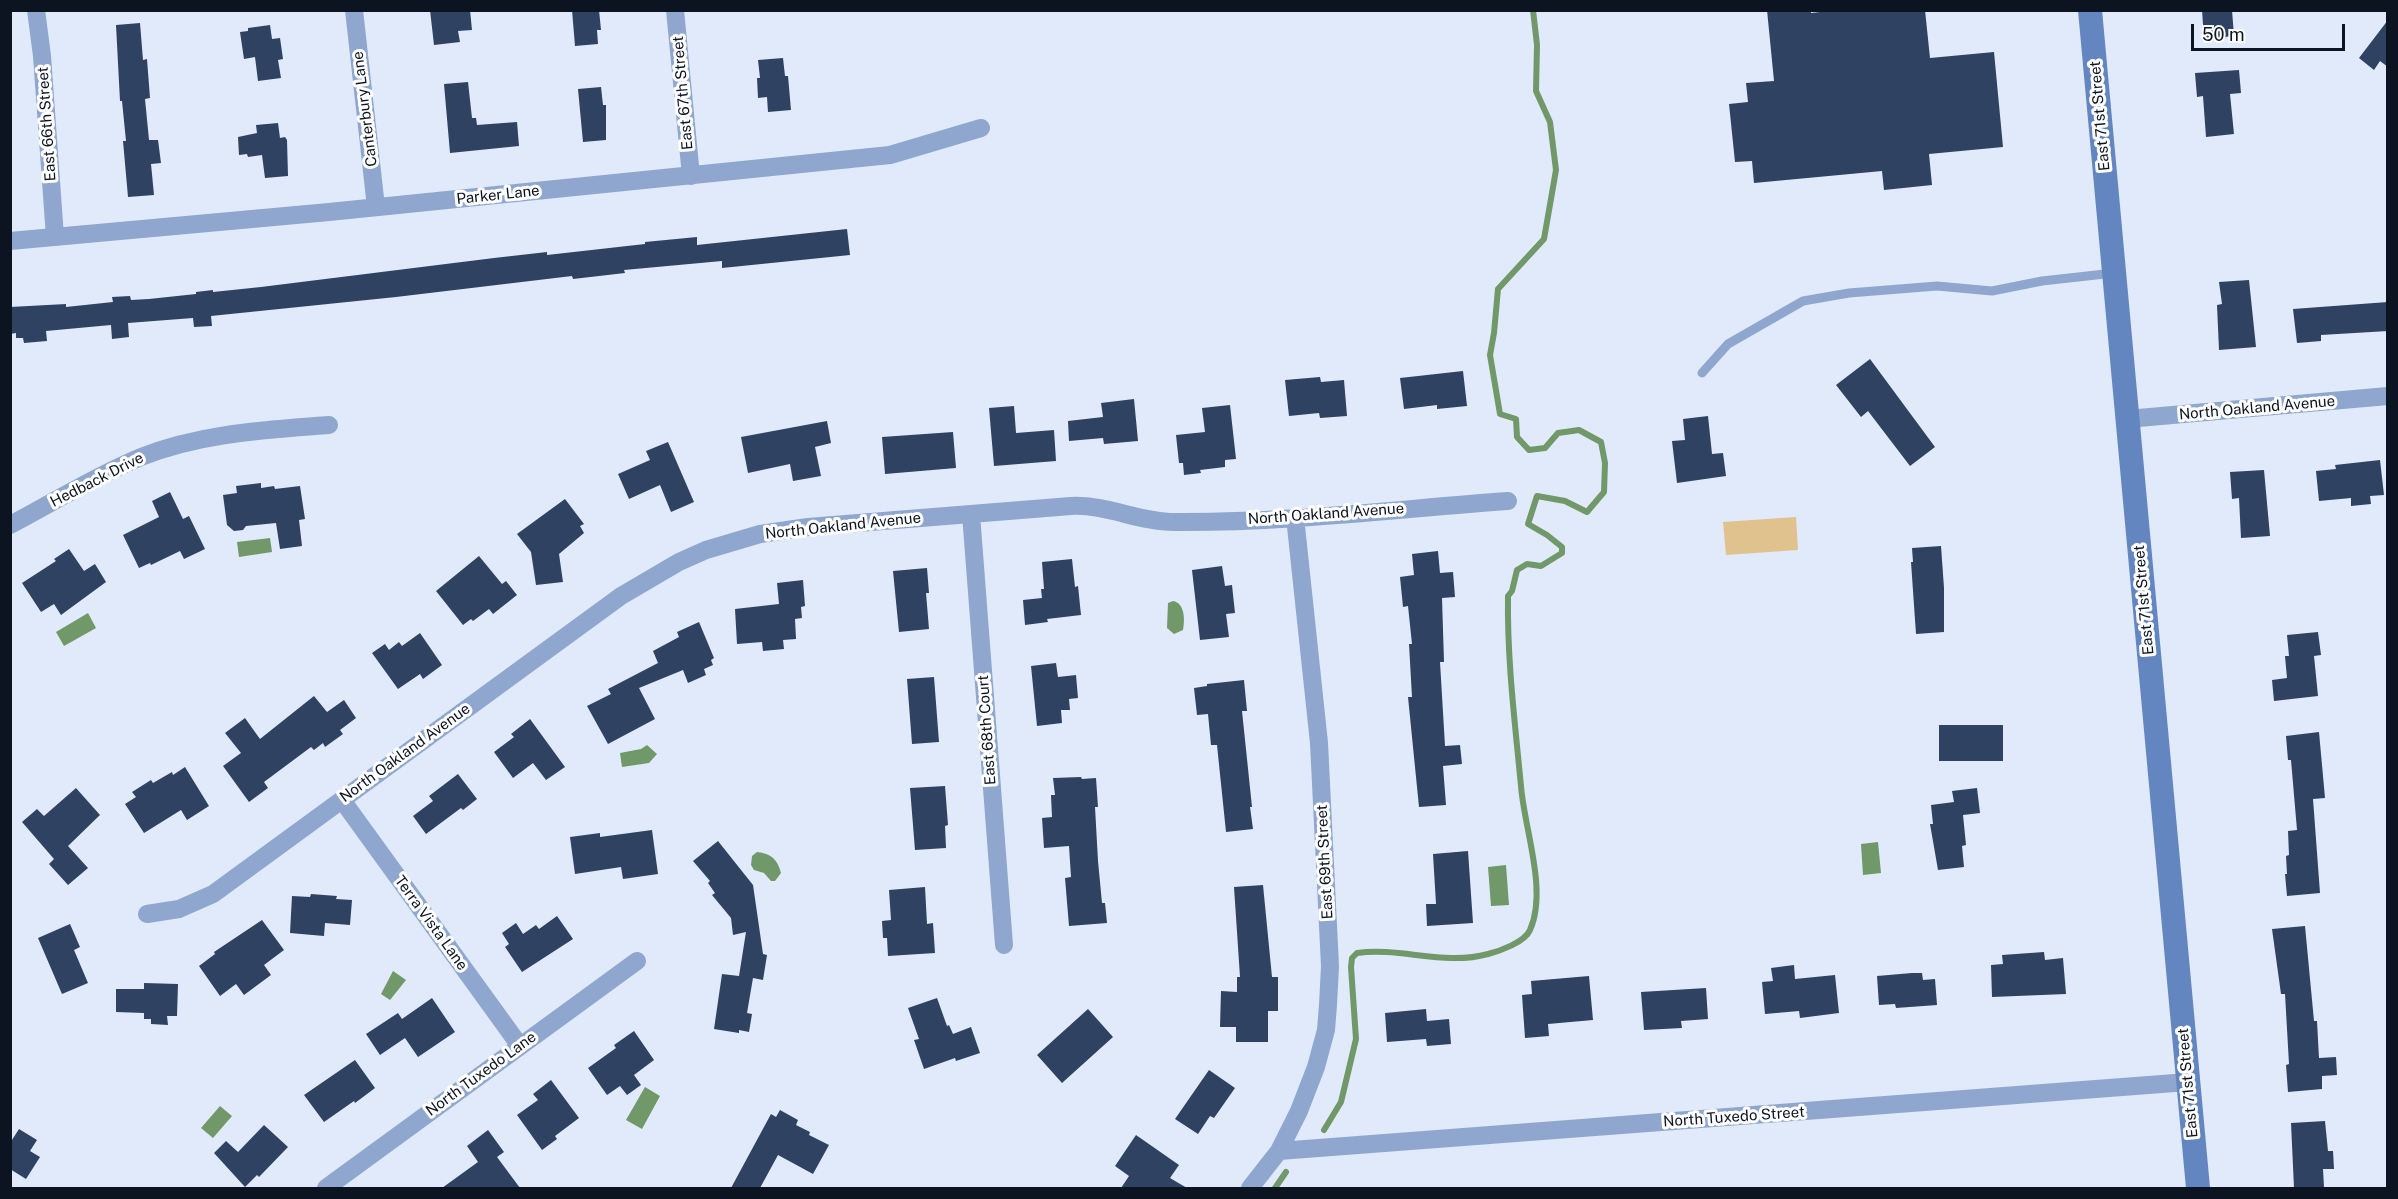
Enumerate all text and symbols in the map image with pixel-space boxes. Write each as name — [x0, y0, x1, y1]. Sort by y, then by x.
scale bar — [2194, 12, 2348, 50]
text: 50 m — [2202, 24, 2245, 45]
street label: East 67th Street — [669, 35, 697, 151]
street label: Canterbury Lane — [349, 50, 381, 168]
street label: East 71st Street — [2086, 60, 2114, 172]
street label: East 66th Street — [34, 66, 60, 182]
street label: Parker Lane — [456, 182, 540, 208]
street label: North Oakland Avenue — [2178, 392, 2336, 424]
street label: Hedback Drive — [47, 449, 147, 511]
street label: North Oakland Avenue — [1247, 500, 1405, 528]
street label: North Oakland Avenue — [764, 509, 922, 543]
street label: East 71st Street — [2130, 544, 2158, 656]
street label: East 68th Court — [974, 674, 1000, 786]
street label: North Oakland Avenue — [336, 700, 474, 806]
street label: East 69th Street — [1313, 804, 1337, 920]
street label: Terra Vista Lane — [391, 872, 471, 974]
street label: East 71st Street — [2174, 1027, 2202, 1139]
street label: North Tuxedo Lane — [422, 1028, 540, 1120]
street label: North Tuxedo Street — [1663, 1103, 1805, 1131]

